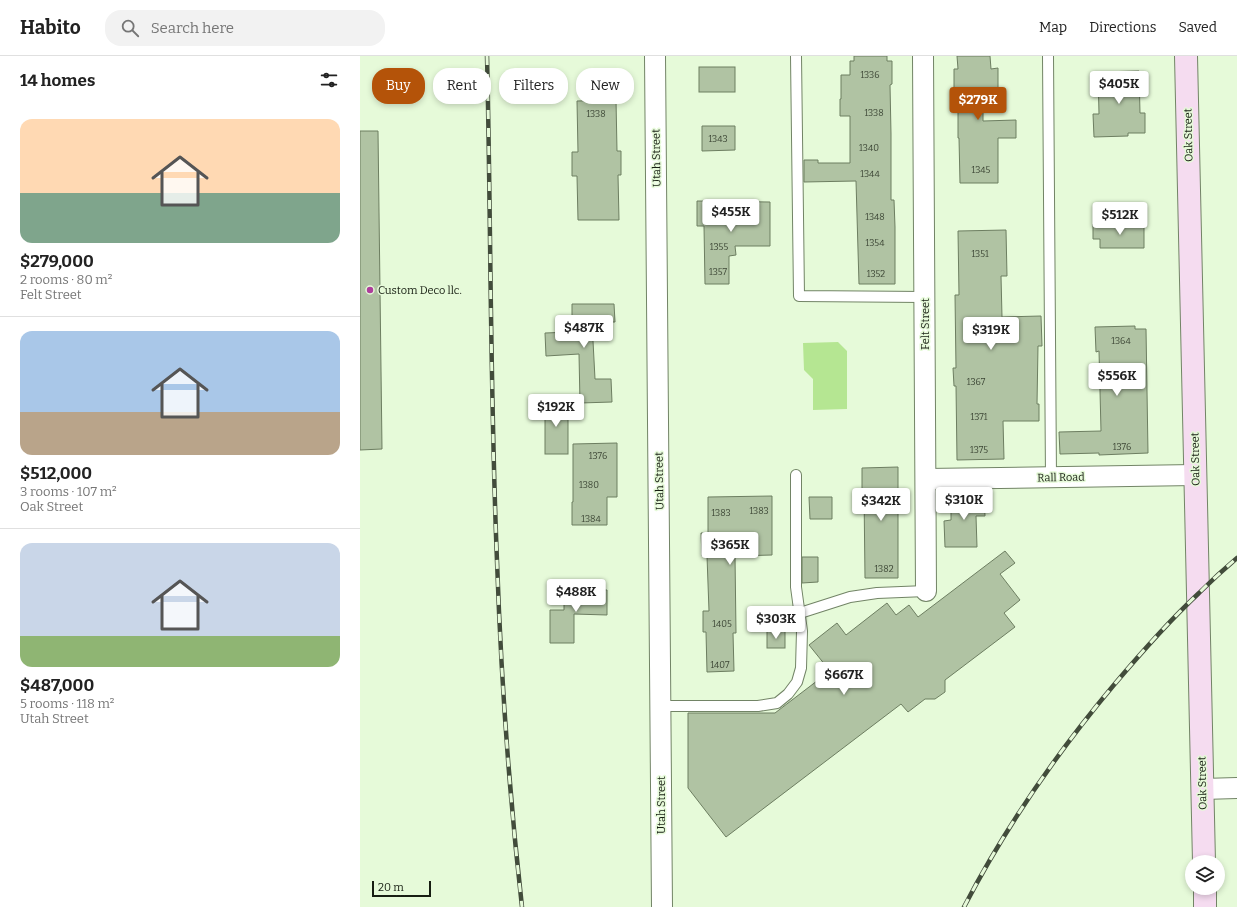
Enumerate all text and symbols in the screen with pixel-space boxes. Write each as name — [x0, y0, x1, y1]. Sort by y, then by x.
search box — [105, 10, 385, 46]
text: Habito — [20, 16, 81, 39]
icon: search — [119, 17, 141, 39]
text: Search here — [151, 19, 234, 37]
text: Map — [1039, 19, 1067, 36]
text: Directions — [1089, 19, 1157, 36]
text: Saved — [1179, 19, 1217, 36]
chip: Buy — [372, 68, 425, 104]
chip: Rent — [433, 68, 491, 104]
chip: Filters — [499, 68, 568, 104]
chip: New — [576, 68, 634, 104]
icon: filters — [318, 69, 340, 91]
text: 14 homes — [20, 70, 95, 91]
house number: 1336 — [860, 70, 880, 80]
pin: $405K — [1091, 71, 1147, 105]
text: $405K — [1099, 76, 1139, 91]
pin: $279K — [950, 87, 1006, 121]
text: $279K — [958, 92, 998, 107]
house number: 1338 — [864, 108, 884, 118]
street label: Oak Street — [1182, 108, 1195, 162]
house number: 1338 — [586, 109, 606, 119]
street label: Utah Street — [649, 129, 664, 187]
house number: 1343 — [708, 134, 728, 144]
house number: 1340 — [859, 143, 879, 153]
icon: home — [144, 145, 216, 217]
house number: 1345 — [972, 165, 991, 175]
house number: 1344 — [860, 169, 880, 179]
pin: $455K — [703, 199, 759, 233]
pin: $512K — [1092, 202, 1148, 236]
text: $455K — [711, 204, 751, 219]
text: $512K — [1101, 207, 1139, 222]
house number: 1348 — [865, 212, 885, 222]
house number: 1354 — [866, 238, 885, 248]
house number: 1355 — [710, 242, 728, 252]
house number: 1351 — [971, 249, 989, 259]
text: $279,000 — [20, 251, 94, 272]
house number: 1357 — [709, 267, 727, 277]
house number: 1352 — [867, 269, 885, 279]
text: 2 rooms · 80 m² — [20, 272, 112, 287]
place label: Custom Deco llc. — [378, 284, 462, 297]
marker: Custom Deco llc. — [365, 285, 375, 295]
text: Felt Street — [20, 287, 82, 302]
street label: Felt Street — [919, 298, 932, 350]
pin: $487K — [556, 315, 612, 349]
pin: $319K — [963, 317, 1019, 351]
text: $487K — [564, 320, 604, 335]
text: $319K — [972, 322, 1010, 337]
house number: 1364 — [1111, 336, 1131, 346]
icon: home — [144, 357, 216, 429]
pin: $556K — [1089, 363, 1145, 397]
text: $556K — [1097, 368, 1137, 383]
house number: 1367 — [967, 377, 986, 387]
pin: $192K — [528, 394, 584, 428]
text: $192K — [537, 399, 575, 414]
house number: 1371 — [970, 412, 988, 422]
street label: Oak Street — [1189, 432, 1202, 486]
house number: 1376 — [1113, 442, 1131, 452]
house number: 1375 — [970, 445, 988, 455]
house number: 1376 — [589, 451, 607, 461]
street label: Utah Street — [652, 452, 667, 510]
text: $512,000 — [20, 463, 92, 484]
street label: Rall Road — [1037, 471, 1085, 484]
house number: 1380 — [579, 480, 599, 490]
text: 3 rooms · 107 m² — [20, 484, 117, 499]
pin: $310K — [936, 487, 992, 521]
pin: $342K — [853, 488, 909, 522]
text: $310K — [945, 492, 983, 507]
text: $342K — [861, 493, 901, 508]
text: Oak Street — [20, 499, 83, 514]
house number: 1383 — [749, 506, 769, 516]
house number: 1383 — [711, 508, 731, 518]
house number: 1384 — [581, 514, 601, 524]
pin: $365K — [702, 532, 758, 566]
text: $365K — [710, 537, 750, 552]
house number: 1382 — [874, 564, 894, 574]
icon: home — [144, 569, 216, 641]
pin: $488K — [548, 579, 604, 613]
text: $488K — [556, 584, 596, 599]
pin: $303K — [748, 606, 804, 640]
text: $303K — [756, 611, 796, 626]
house number: 1405 — [712, 619, 732, 629]
house number: 1407 — [710, 660, 730, 670]
pin: $667K — [816, 662, 872, 696]
text: $667K — [824, 667, 864, 682]
text: $487,000 — [20, 675, 94, 696]
text: 5 rooms · 118 m² — [20, 696, 114, 711]
text: Utah Street — [20, 711, 89, 726]
street label: Oak Street — [1196, 756, 1209, 810]
street label: Utah Street — [655, 776, 668, 834]
map controls — [1185, 855, 1225, 895]
button: layers — [1185, 855, 1225, 895]
scale bar — [372, 879, 431, 898]
text: 20 m — [378, 881, 404, 894]

